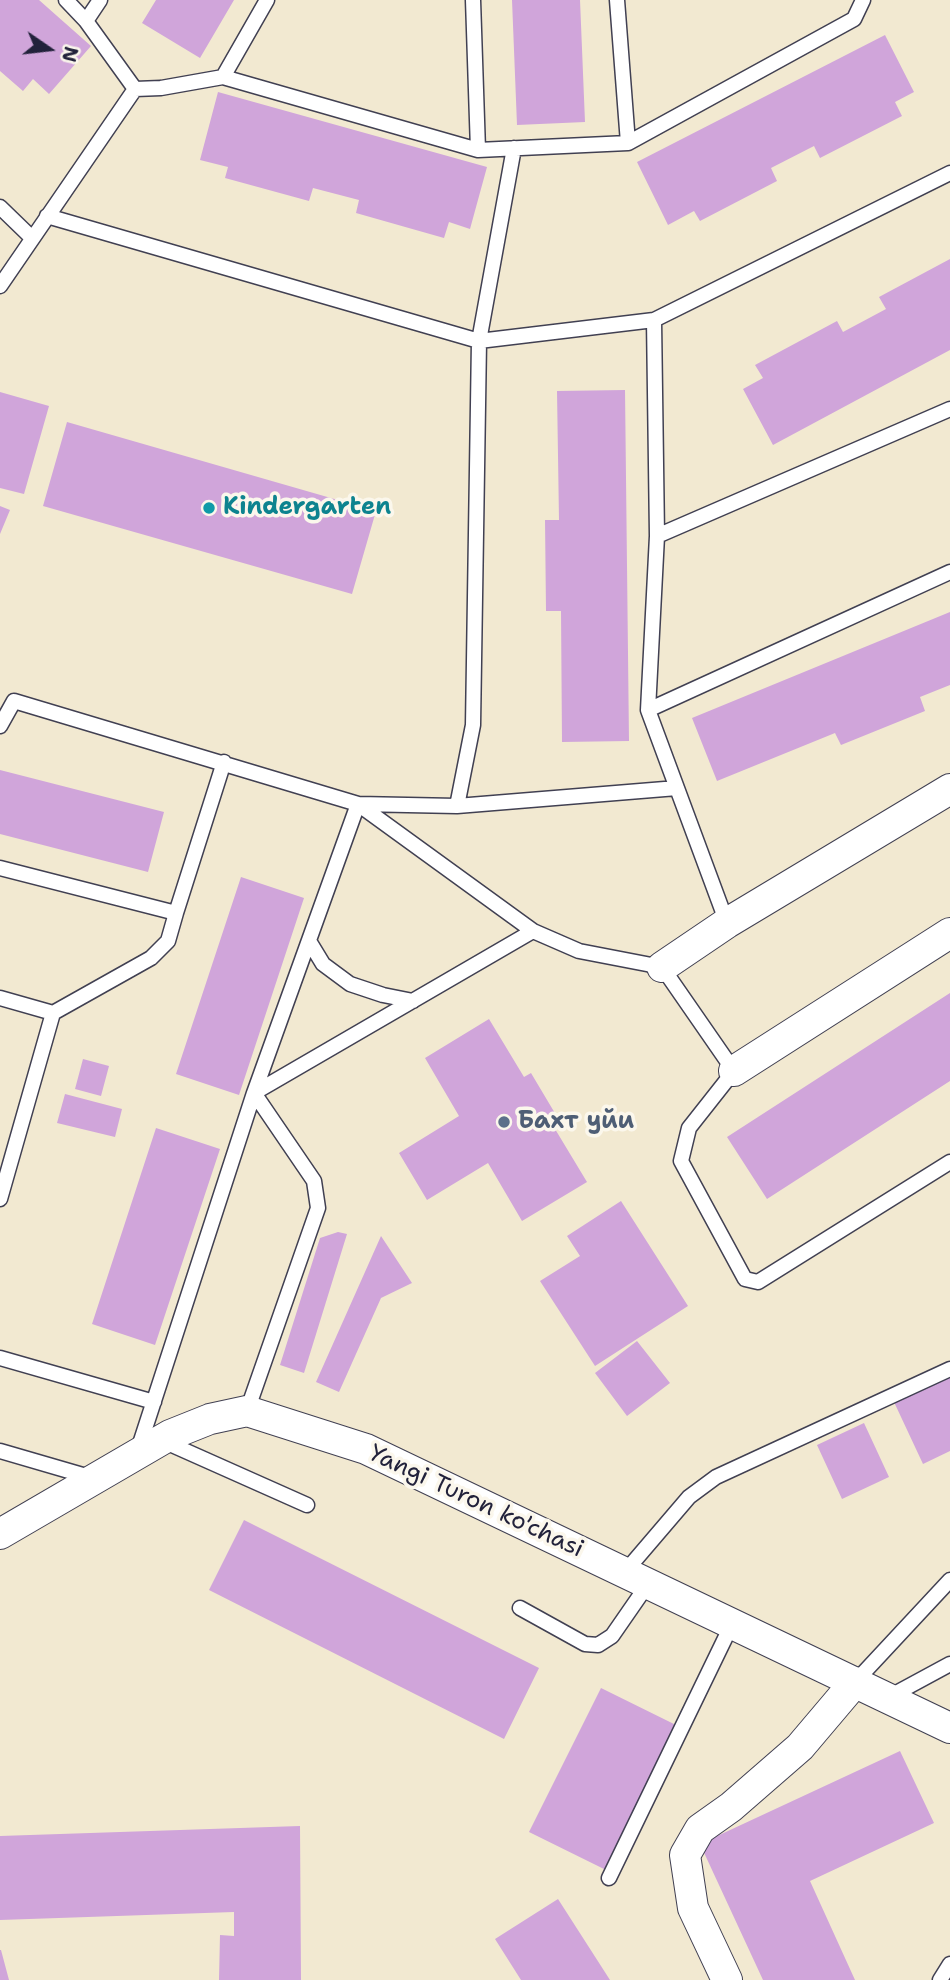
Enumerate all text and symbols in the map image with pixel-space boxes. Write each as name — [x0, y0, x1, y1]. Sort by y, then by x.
north arrow — [14, 14, 84, 84]
text: N — [56, 44, 84, 65]
place label: Kindergarten — [223, 494, 391, 522]
marker: Kindergarten — [201, 500, 217, 516]
place label: Бахт уйи — [518, 1108, 634, 1136]
marker: Бахт уйи — [496, 1114, 512, 1130]
street label: Yangi Turon ko'chasi — [364, 1440, 588, 1564]

